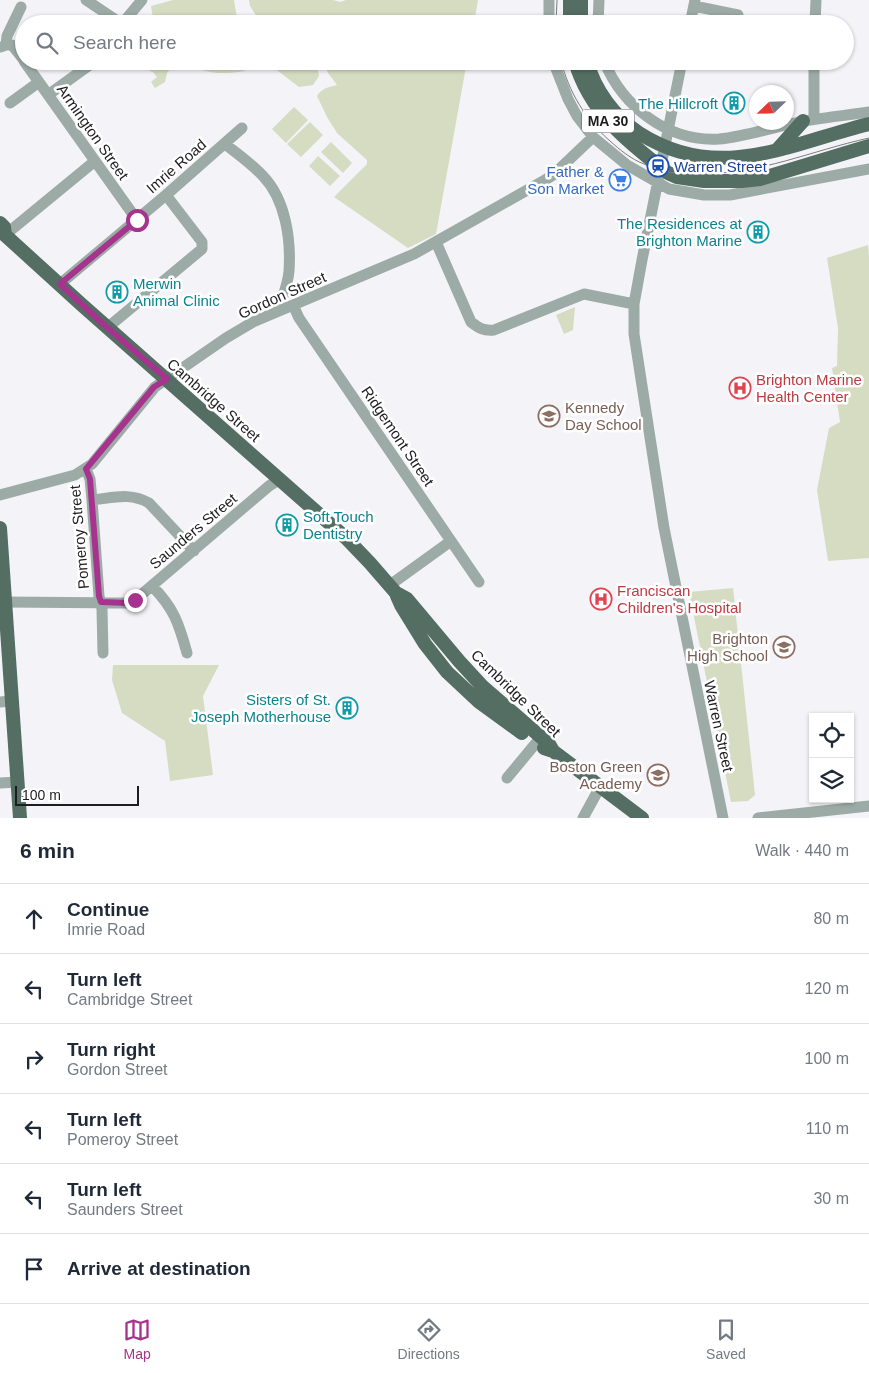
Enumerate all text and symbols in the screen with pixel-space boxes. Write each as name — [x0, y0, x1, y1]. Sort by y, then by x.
search box — [15, 15, 854, 70]
icon: search — [33, 29, 61, 57]
text: Search here — [73, 32, 177, 53]
street label: Armington Street — [54, 81, 133, 184]
north arrow — [749, 85, 794, 130]
building icon: The Hillcroft — [722, 91, 746, 115]
place label: The Hillcroft — [638, 95, 719, 112]
road number: MA 30 — [582, 110, 634, 132]
street label: Imrie Road — [143, 136, 209, 196]
station icon: Warren Street — [646, 154, 670, 178]
place label: Warren Street — [674, 158, 768, 175]
place label: Father & Son Market — [527, 163, 605, 197]
supermarket icon: Father & Son Market — [608, 168, 632, 192]
route start — [126, 209, 149, 232]
place label: The Residences at Brighton Marine — [617, 215, 743, 249]
building icon: The Residences at Brighton Marine — [746, 220, 770, 244]
street label: Gordon Street — [236, 268, 329, 322]
place label: Merwin Animal Clinic — [133, 275, 220, 309]
building icon: Merwin Animal Clinic — [105, 280, 129, 304]
street label: Cambridge Street — [164, 355, 265, 446]
place label: Brighton Marine Health Center — [756, 371, 862, 405]
hospital icon: Brighton Marine Health Center — [728, 376, 752, 400]
street label: Ridgemont Street — [358, 383, 438, 490]
place label: Kennedy Day School — [565, 399, 642, 433]
school or university icon: Kennedy Day School — [537, 404, 561, 428]
street label: Pomeroy Street — [66, 484, 92, 590]
street label: Saunders Street — [146, 489, 241, 572]
place label: Soft Touch Dentistry — [303, 508, 374, 542]
building icon: Soft Touch Dentistry — [275, 513, 299, 537]
place label: Franciscan Children's Hospital — [617, 582, 742, 616]
hospital icon: Franciscan Children's Hospital — [589, 587, 613, 611]
route end — [124, 589, 147, 612]
place label: Brighton High School — [687, 630, 768, 664]
school or university icon: Brighton High School — [772, 635, 796, 659]
street label: Cambridge Street — [468, 646, 565, 741]
street label: Warren Street — [701, 679, 737, 774]
place label: Sisters of St. Joseph Motherhouse — [191, 691, 331, 725]
building icon: Sisters of St. Joseph Motherhouse — [335, 696, 359, 720]
map controls — [809, 713, 854, 803]
button: locate — [809, 713, 854, 758]
place label: Boston Green Academy — [549, 758, 642, 792]
button: layers — [809, 758, 854, 803]
school or university icon: Boston Green Academy — [646, 763, 670, 787]
scale bar — [15, 783, 139, 806]
text: 100 m — [22, 787, 61, 803]
text: 6 min — [20, 839, 75, 862]
text: Walk · 440 m — [755, 842, 849, 859]
text: Continue — [67, 899, 149, 920]
icon: ahead — [20, 905, 48, 933]
text: 80 m — [813, 910, 849, 927]
text: Imrie Road — [67, 921, 145, 938]
text: Turn left — [67, 969, 142, 990]
icon: left — [20, 975, 48, 1003]
text: 120 m — [805, 980, 849, 997]
text: Cambridge Street — [67, 991, 192, 1008]
text: Turn right — [67, 1039, 155, 1060]
icon: right — [20, 1045, 48, 1073]
text: 100 m — [805, 1050, 849, 1067]
text: Gordon Street — [67, 1061, 168, 1078]
text: Turn left — [67, 1109, 142, 1130]
icon: left — [20, 1115, 48, 1143]
text: 110 m — [806, 1120, 849, 1137]
text: Pomeroy Street — [67, 1131, 178, 1148]
text: Turn left — [67, 1179, 142, 1200]
icon: left — [20, 1185, 48, 1213]
text: 30 m — [813, 1190, 849, 1207]
text: Saunders Street — [67, 1201, 183, 1218]
icon: arrive — [20, 1255, 48, 1283]
text: Arrive at destination — [67, 1258, 251, 1279]
tab: Map — [123, 1316, 151, 1362]
tab: Directions — [398, 1316, 460, 1362]
tab: Saved — [706, 1316, 746, 1362]

